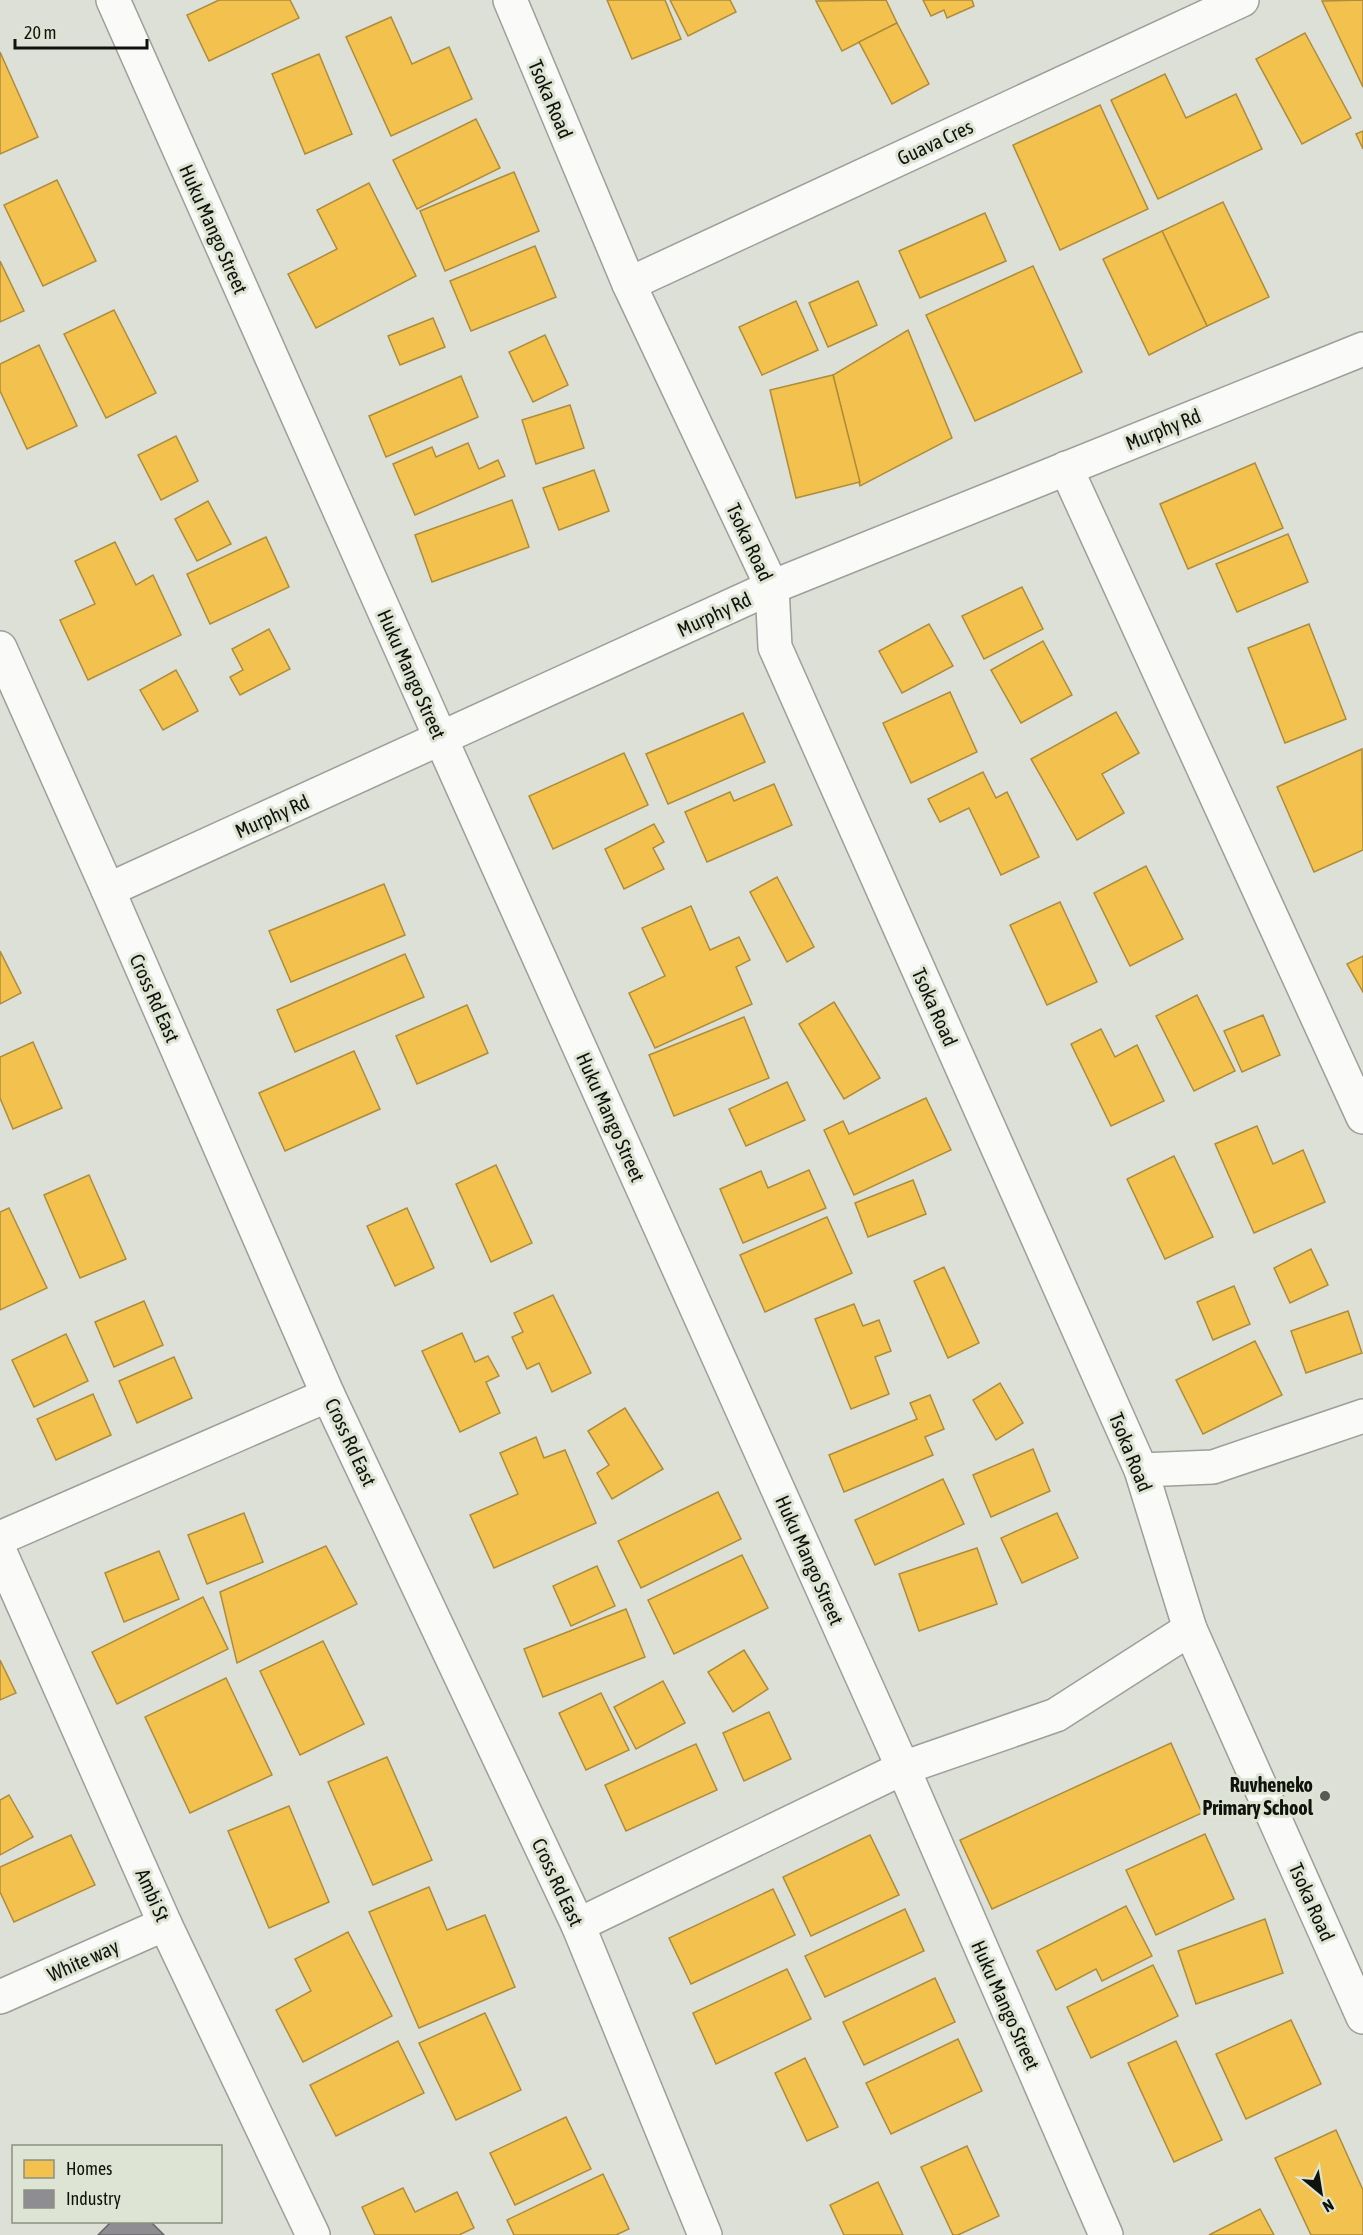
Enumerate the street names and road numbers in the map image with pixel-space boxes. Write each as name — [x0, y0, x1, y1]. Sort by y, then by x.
street label: Tsoka Road — [524, 56, 578, 142]
street label: Guava Cres — [894, 115, 976, 169]
street label: Huku Mango Street — [175, 161, 253, 297]
street label: Murphy Rd — [1122, 404, 1204, 454]
street label: Tsoka Road — [722, 499, 778, 585]
street label: Murphy Rd — [674, 587, 754, 641]
street label: Huku Mango Street — [373, 606, 451, 742]
street label: Murphy Rd — [231, 790, 313, 842]
street label: Cross Rd East — [125, 950, 185, 1046]
street label: Tsoka Road — [908, 964, 962, 1050]
street label: Huku Mango Street — [572, 1049, 650, 1185]
street label: Cross Rd East — [321, 1395, 381, 1490]
street label: Tsoka Road — [1105, 1409, 1157, 1495]
street label: Huku Mango Street — [771, 1492, 849, 1628]
street label: Cross Rd East — [528, 1835, 588, 1930]
street label: Tsoka Road — [1285, 1859, 1339, 1945]
street label: Ambi St — [131, 1865, 175, 1925]
street label: White way — [44, 1934, 122, 1986]
street label: Huku Mango Street — [967, 1937, 1045, 2073]

